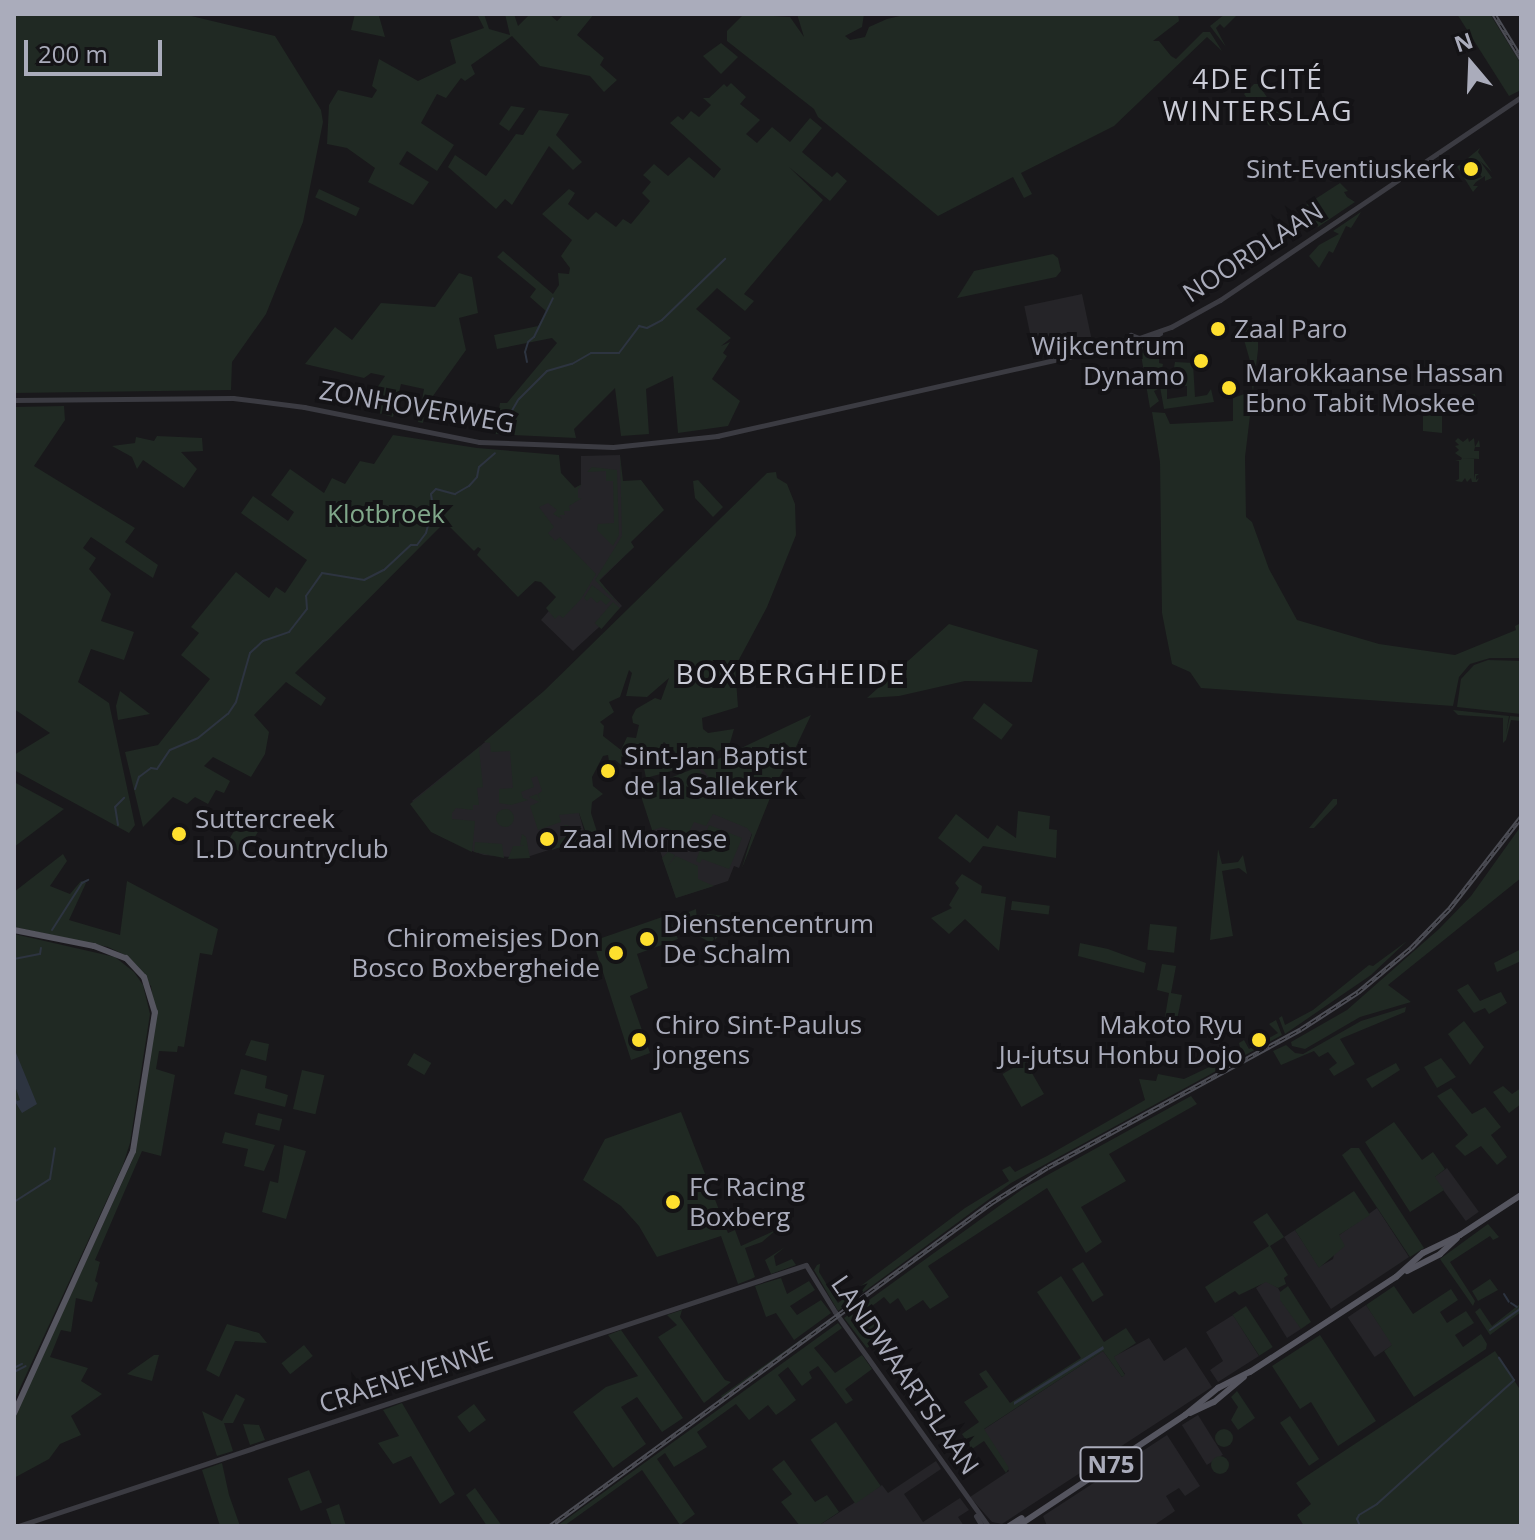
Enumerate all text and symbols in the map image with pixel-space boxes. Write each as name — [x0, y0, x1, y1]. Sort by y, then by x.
scale bar — [28, 24, 166, 74]
north arrow — [1431, 24, 1511, 104]
text: N — [1450, 24, 1477, 58]
text: 200 m — [38, 37, 108, 70]
district label: 4DE CITÉ WINTERSLAG — [1162, 61, 1354, 127]
place label: Sint-Eventiuskerk — [1246, 153, 1455, 185]
marker: Sint-Eventiuskerk — [1462, 160, 1480, 178]
street label: NOORDLAAN — [1177, 195, 1329, 309]
place label: Zaal Paro — [1234, 313, 1347, 345]
marker: Zaal Paro — [1209, 320, 1227, 338]
place label: Wijkcentrum Dynamo — [1031, 330, 1185, 392]
marker: Wijkcentrum Dynamo — [1192, 352, 1210, 370]
place label: Marokkaanse Hassan Ebno Tabit Moskee — [1245, 357, 1504, 418]
street label: ZONHOVERWEG — [317, 374, 517, 440]
marker: Marokkaanse Hassan Ebno Tabit Moskee — [1220, 379, 1238, 397]
park label: Klotbroek — [327, 498, 445, 530]
district label: BOXBERGHEIDE — [675, 656, 907, 690]
place label: Sint-Jan Baptist de la Sallekerk — [624, 740, 807, 802]
marker: Sint-Jan Baptist de la Sallekerk — [599, 762, 617, 780]
place label: Suttercreek L.D Countryclub — [195, 803, 389, 864]
place label: Zaal Mornese — [563, 823, 727, 855]
marker: Suttercreek L.D Countryclub — [170, 825, 188, 843]
marker: Zaal Mornese — [538, 830, 556, 848]
place label: Dienstencentrum De Schalm — [663, 908, 874, 970]
place label: Chiromeisjes Don Bosco Boxbergheide — [351, 922, 600, 984]
marker: Dienstencentrum De Schalm — [638, 930, 656, 948]
marker: Chiromeisjes Don Bosco Boxbergheide — [607, 944, 625, 962]
place label: Chiro Sint-Paulus jongens — [655, 1009, 862, 1070]
place label: Makoto Ryu Ju-jutsu Honbu Dojo — [999, 1009, 1243, 1070]
marker: Chiro Sint-Paulus jongens — [630, 1031, 648, 1049]
marker: Makoto Ryu Ju-jutsu Honbu Dojo — [1250, 1031, 1268, 1049]
place label: FC Racing Boxberg — [689, 1171, 805, 1232]
marker: FC Racing Boxberg — [664, 1193, 682, 1211]
street label: LANDWAARTSLAAN — [825, 1269, 985, 1481]
street label: CRAENEVENNE — [315, 1334, 497, 1420]
road number: N75 — [1079, 1444, 1143, 1484]

